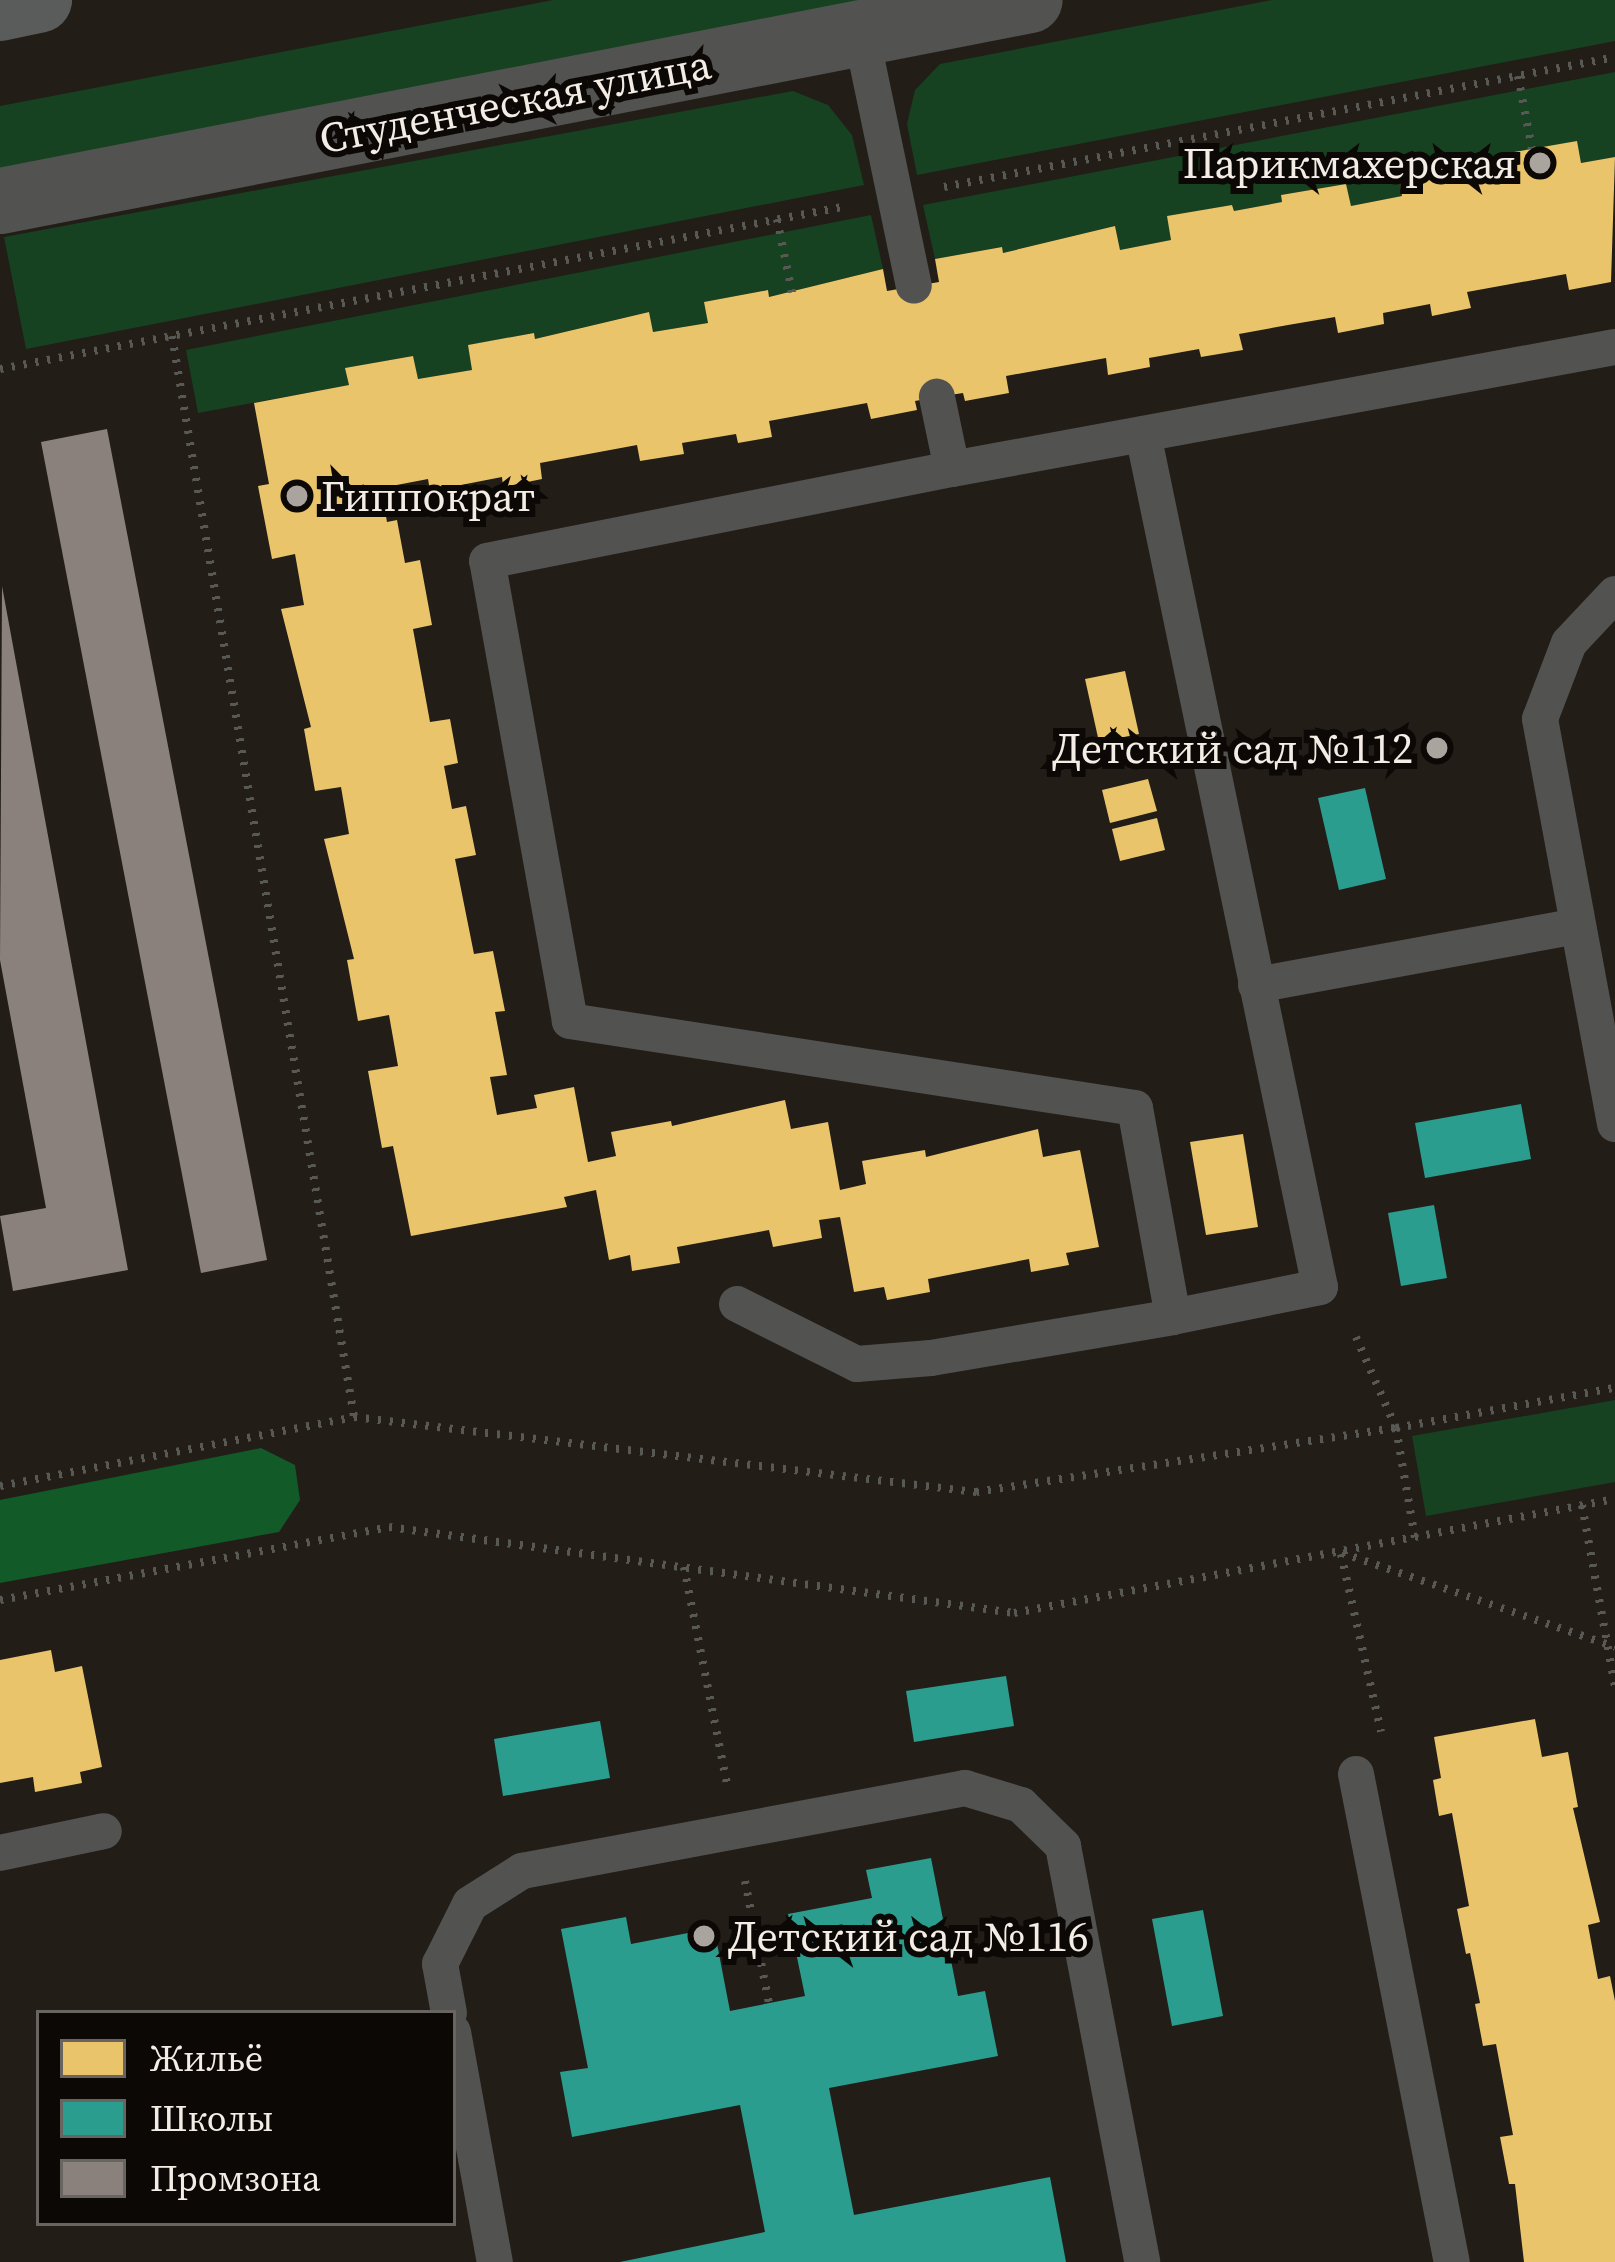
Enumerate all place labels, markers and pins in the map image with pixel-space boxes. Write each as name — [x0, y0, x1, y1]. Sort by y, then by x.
place label: Парикмахерская — [1183, 138, 1516, 188]
marker: Парикмахерская — [1527, 150, 1553, 176]
place label: Гиппократ — [321, 471, 535, 521]
marker: Гиппократ — [284, 483, 310, 509]
place label: Детский сад №112 — [1052, 723, 1413, 773]
marker: Детский сад №112 — [1424, 735, 1450, 761]
place label: Детский сад №116 — [728, 1911, 1089, 1961]
marker: Детский сад №116 — [691, 1923, 717, 1949]

